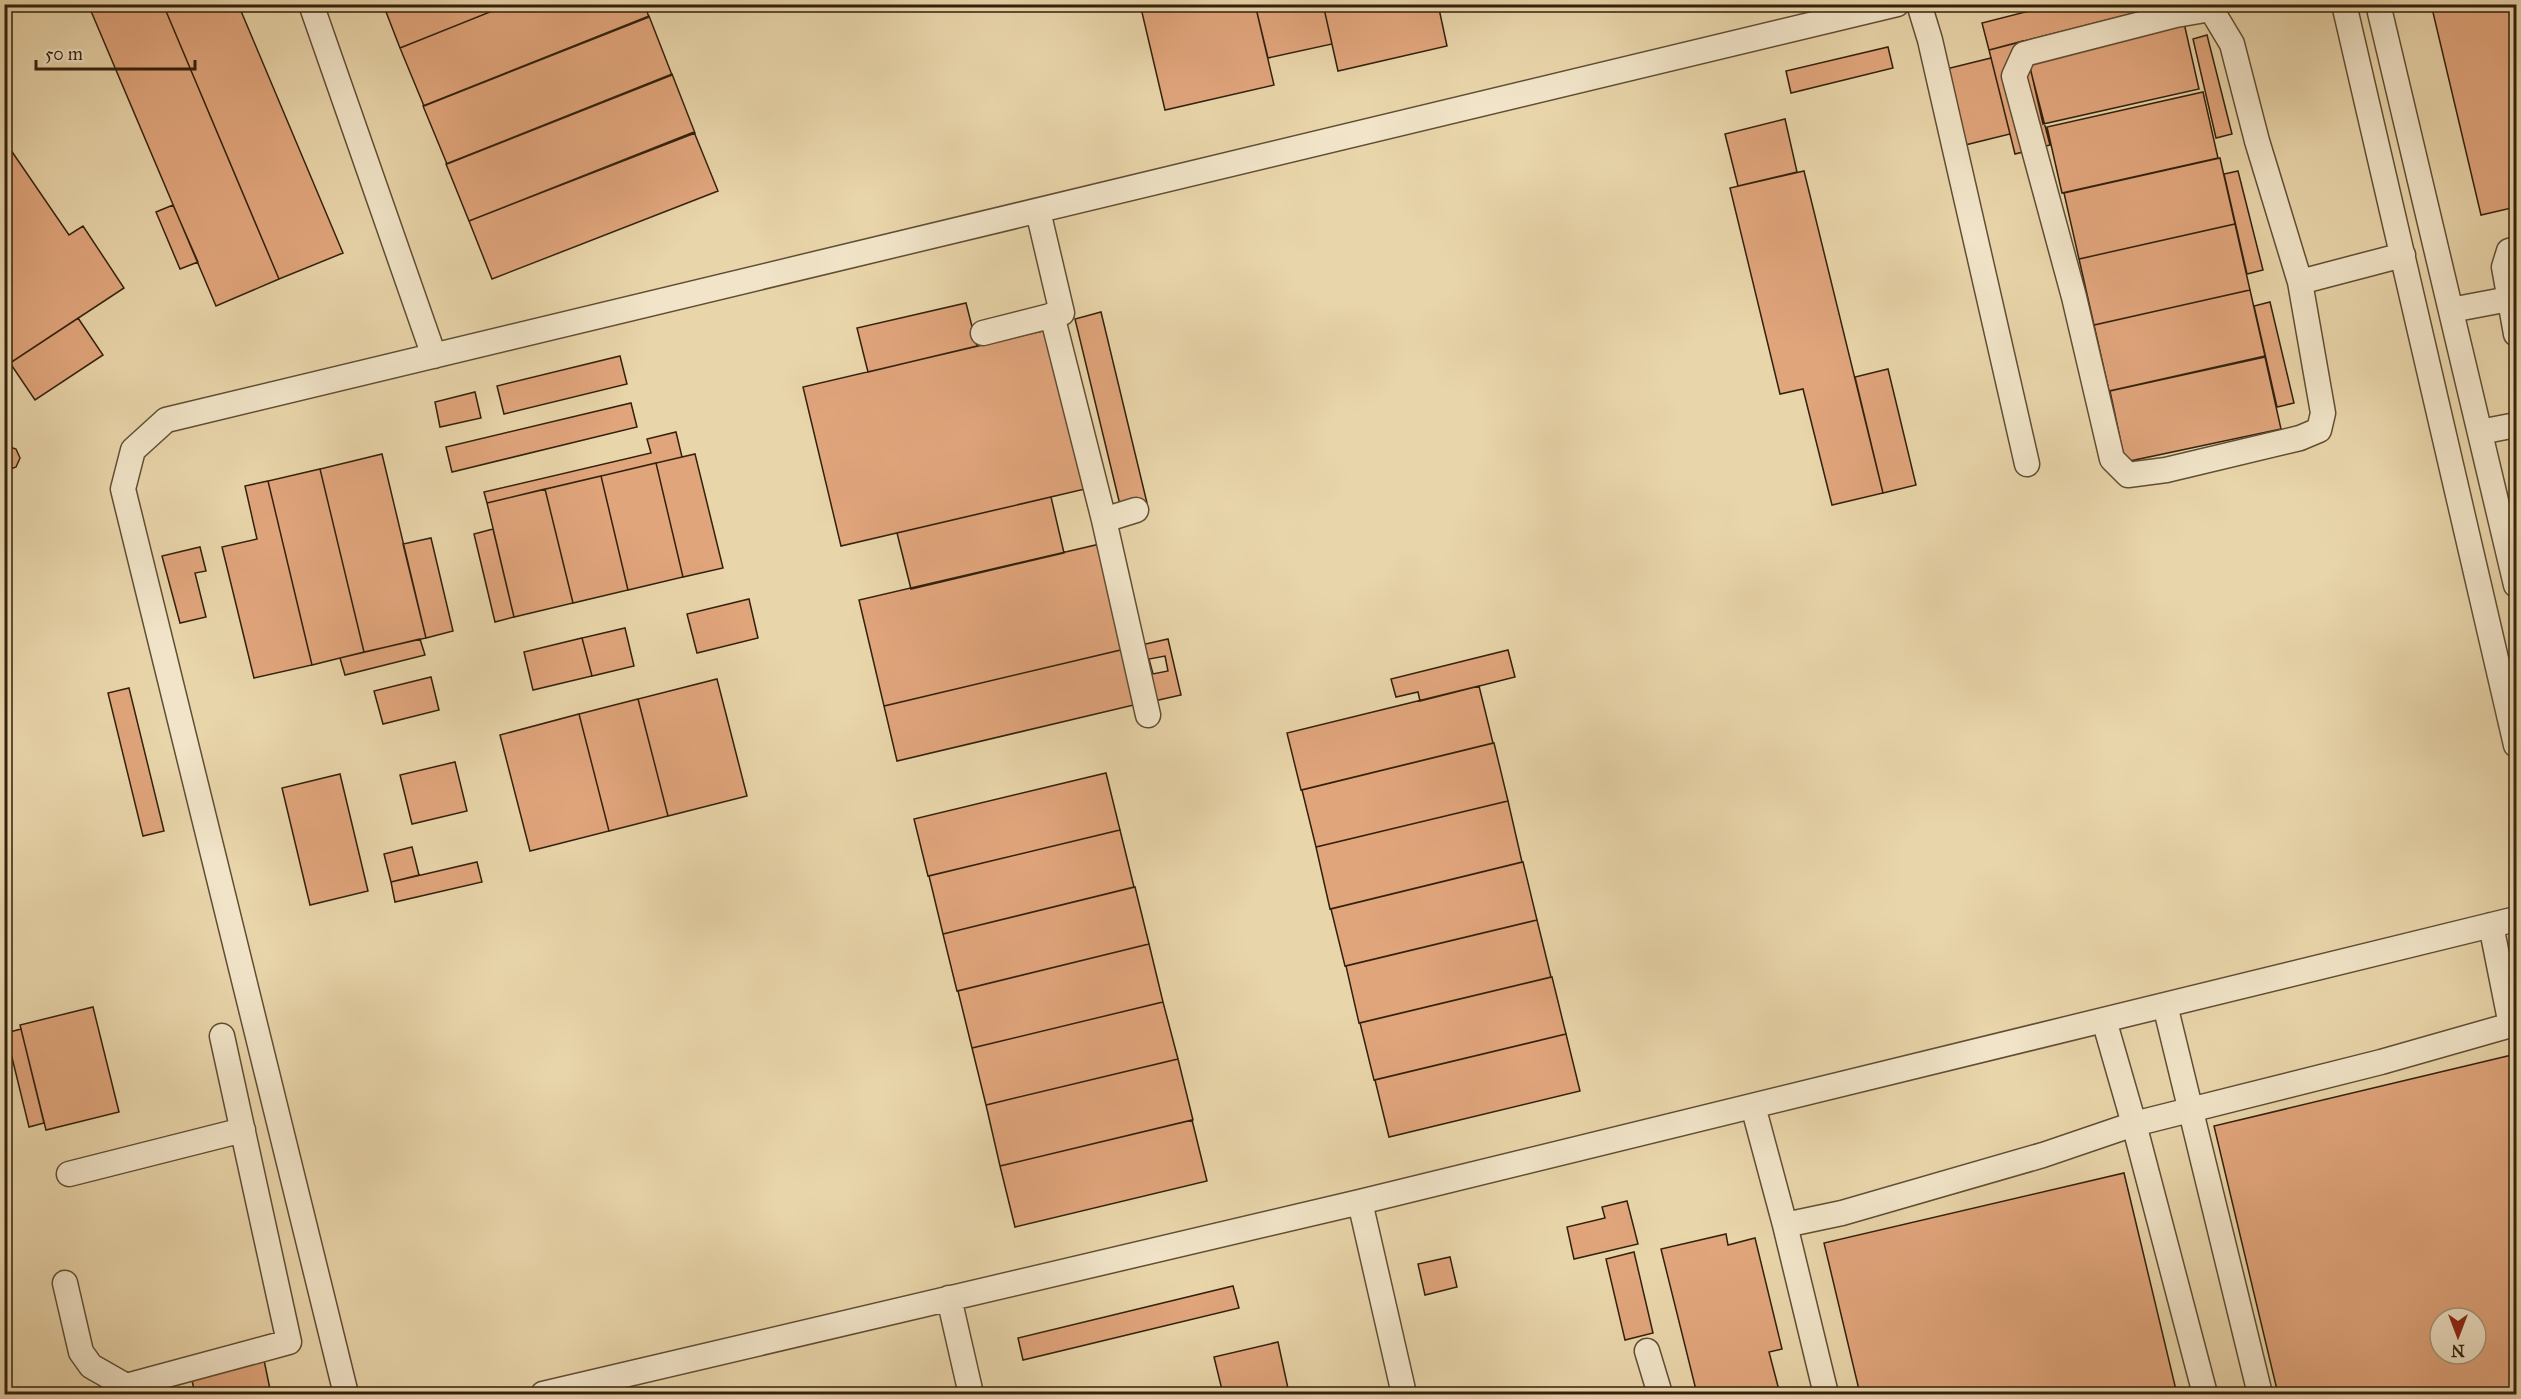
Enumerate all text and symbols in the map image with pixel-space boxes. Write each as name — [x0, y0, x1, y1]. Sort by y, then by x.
scale bar — [36, 33, 195, 71]
text: 50 m — [45, 43, 83, 65]
north arrow — [2428, 1306, 2488, 1366]
text: N — [2451, 1341, 2465, 1360]

